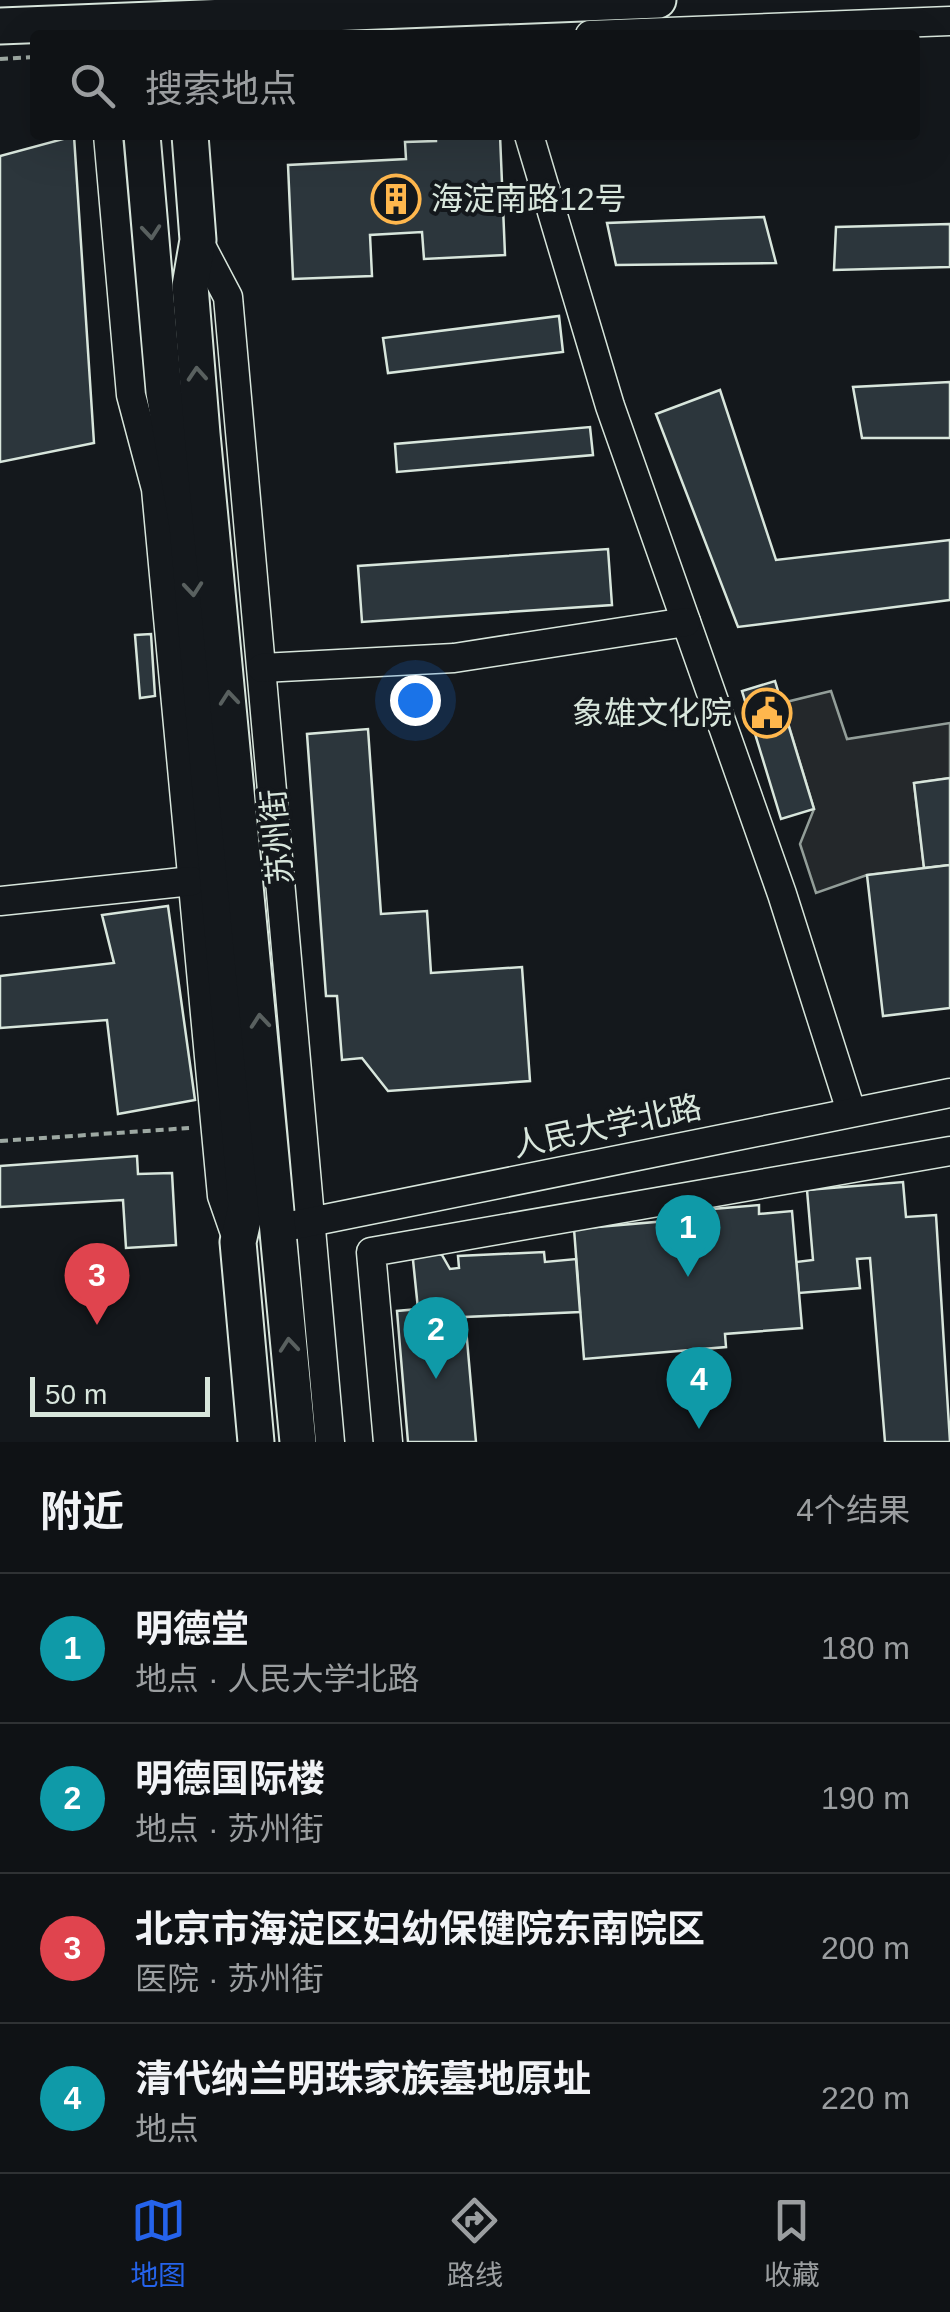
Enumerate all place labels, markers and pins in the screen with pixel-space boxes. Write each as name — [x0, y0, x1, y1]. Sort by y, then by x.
building icon: 海淀南路12号 — [370, 173, 422, 225]
place label: 海淀南路12号 — [431, 181, 627, 217]
public building icon: 象雄文化院 — [741, 687, 793, 739]
place label: 象雄文化院 — [572, 695, 732, 731]
pin: 1 — [656, 1194, 720, 1277]
pin: 3 — [64, 1242, 130, 1325]
pin: 2 — [404, 1296, 468, 1379]
pin: 4 — [666, 1346, 732, 1429]

